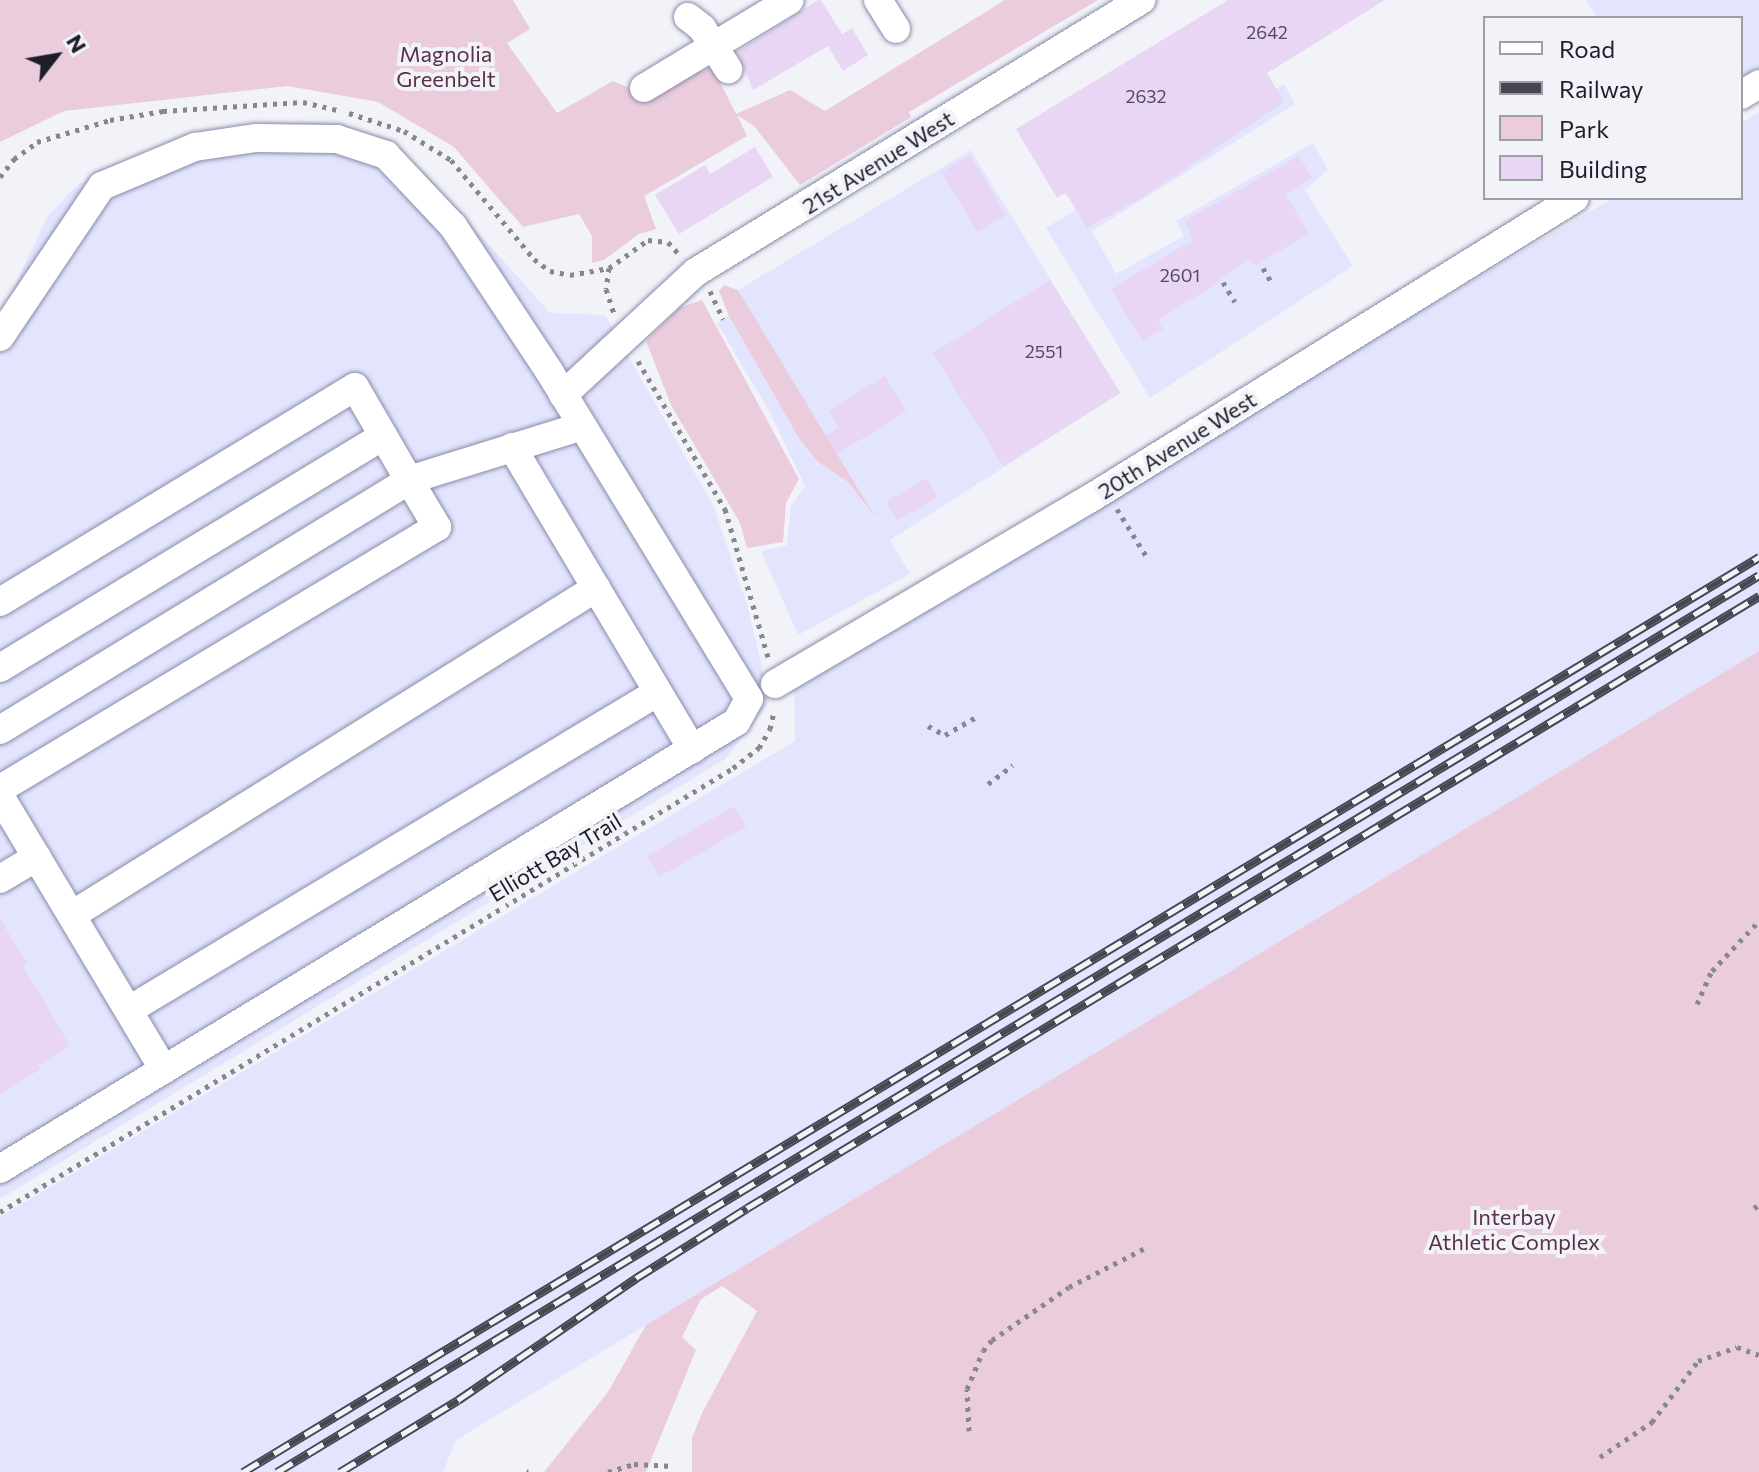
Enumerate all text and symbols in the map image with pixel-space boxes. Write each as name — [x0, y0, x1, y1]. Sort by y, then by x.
north arrow — [16, 16, 96, 96]
legend — [1483, 16, 1743, 200]
house number: 2642 — [1246, 21, 1288, 43]
text: N — [61, 29, 93, 57]
text: Road — [1559, 34, 1615, 63]
park label: Magnolia Greenbelt — [396, 40, 496, 92]
text: Railway — [1559, 74, 1644, 103]
house number: 2632 — [1125, 85, 1167, 107]
street label: 21st Avenue West — [797, 105, 959, 219]
text: Park — [1559, 114, 1609, 143]
text: Building — [1559, 154, 1647, 183]
house number: 2601 — [1160, 264, 1200, 286]
house number: 2551 — [1025, 340, 1063, 362]
street label: 20th Avenue West — [1093, 386, 1261, 504]
street label: Elliott Bay Trail — [484, 807, 626, 907]
park label: Interbay Athletic Complex — [1428, 1203, 1600, 1254]

